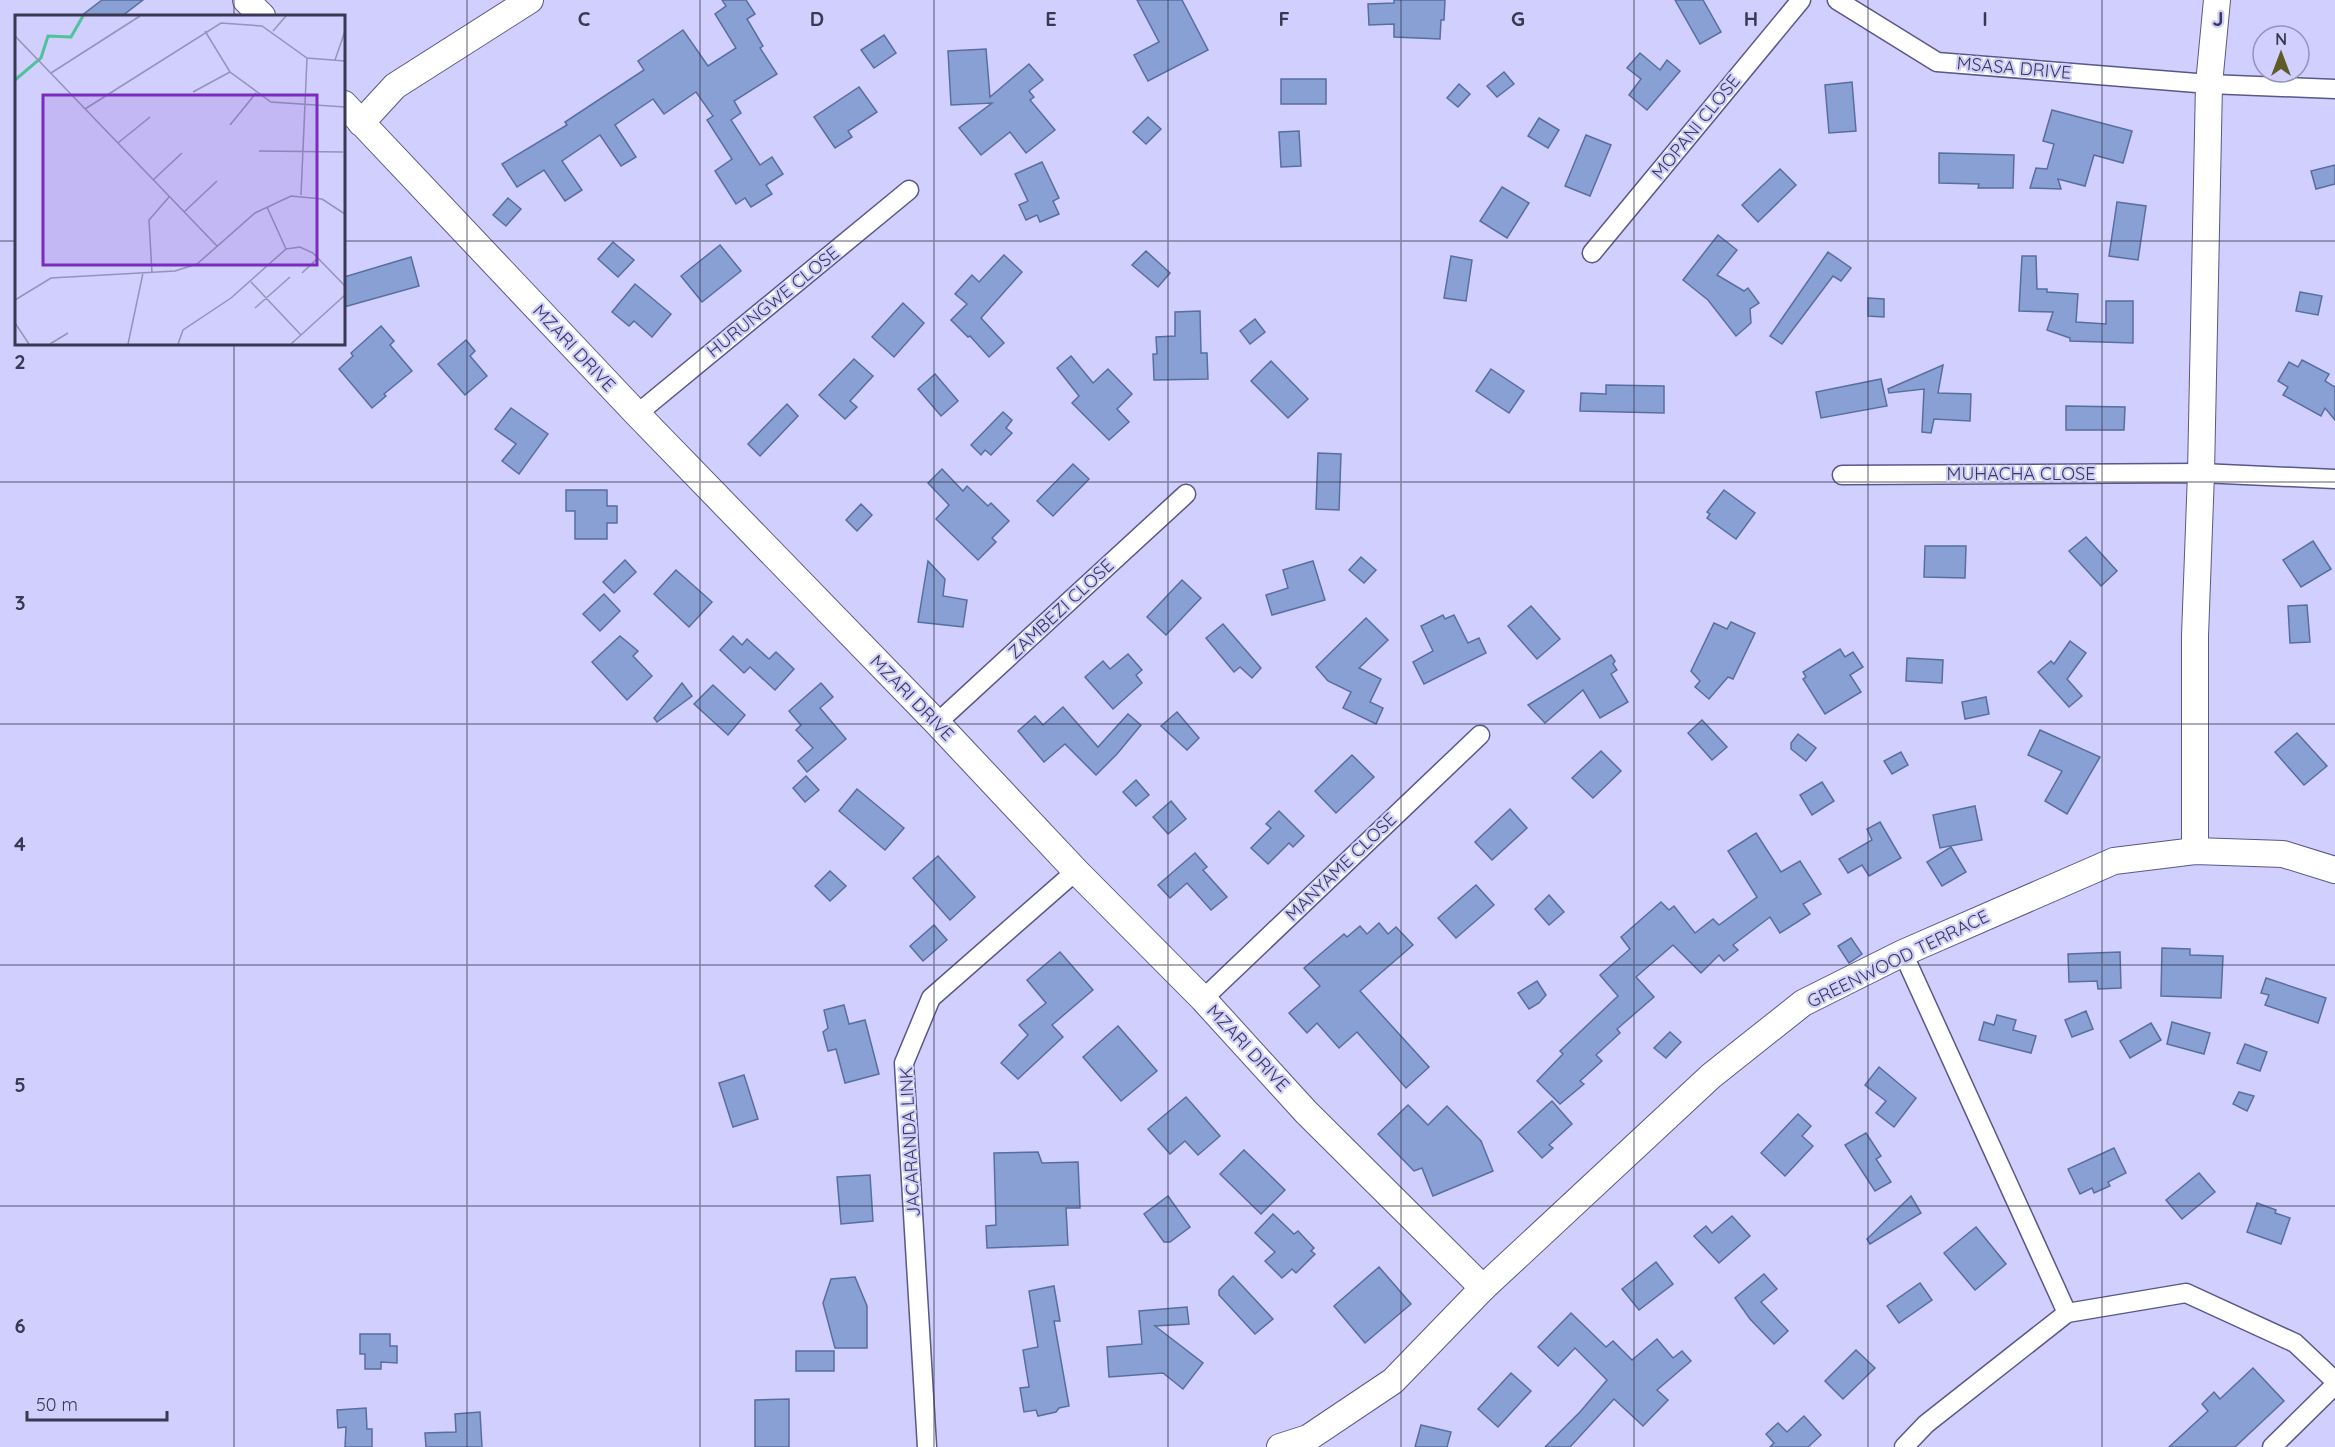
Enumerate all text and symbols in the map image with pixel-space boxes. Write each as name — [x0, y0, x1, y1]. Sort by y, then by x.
text: C — [578, 6, 591, 31]
text: D — [810, 6, 824, 31]
text: E — [1045, 6, 1057, 31]
text: F — [1278, 6, 1290, 31]
text: G — [1511, 6, 1525, 31]
text: H — [1744, 6, 1758, 31]
text: I — [1982, 6, 1988, 31]
text: J — [2212, 6, 2224, 31]
inset map — [15, 15, 345, 345]
north arrow — [2251, 24, 2311, 84]
text: N — [2275, 29, 2287, 49]
street label: MSASA DRIVE — [1956, 51, 2072, 84]
street label: MOPANI CLOSE — [1646, 70, 1745, 184]
street label: HURUNGWE CLOSE — [702, 241, 844, 362]
street label: MZARI DRIVE — [528, 299, 621, 396]
text: 2 — [14, 349, 26, 374]
street label: MUHACHA CLOSE — [1947, 462, 2095, 485]
street label: ZAMBEZI CLOSE — [1003, 554, 1118, 664]
text: 3 — [15, 590, 25, 615]
street label: MZARI DRIVE — [865, 650, 959, 746]
street label: MANYAME CLOSE — [1280, 808, 1401, 926]
text: 4 — [14, 831, 26, 856]
street label: GREENWOOD TERRACE — [1803, 904, 1993, 1013]
street label: MZARI DRIVE — [1202, 999, 1295, 1096]
street label: JACARANDA LINK — [894, 1066, 925, 1218]
text: 5 — [14, 1072, 26, 1097]
text: 6 — [14, 1313, 26, 1338]
scale bar — [27, 1384, 166, 1422]
text: 50 m — [36, 1393, 78, 1416]

